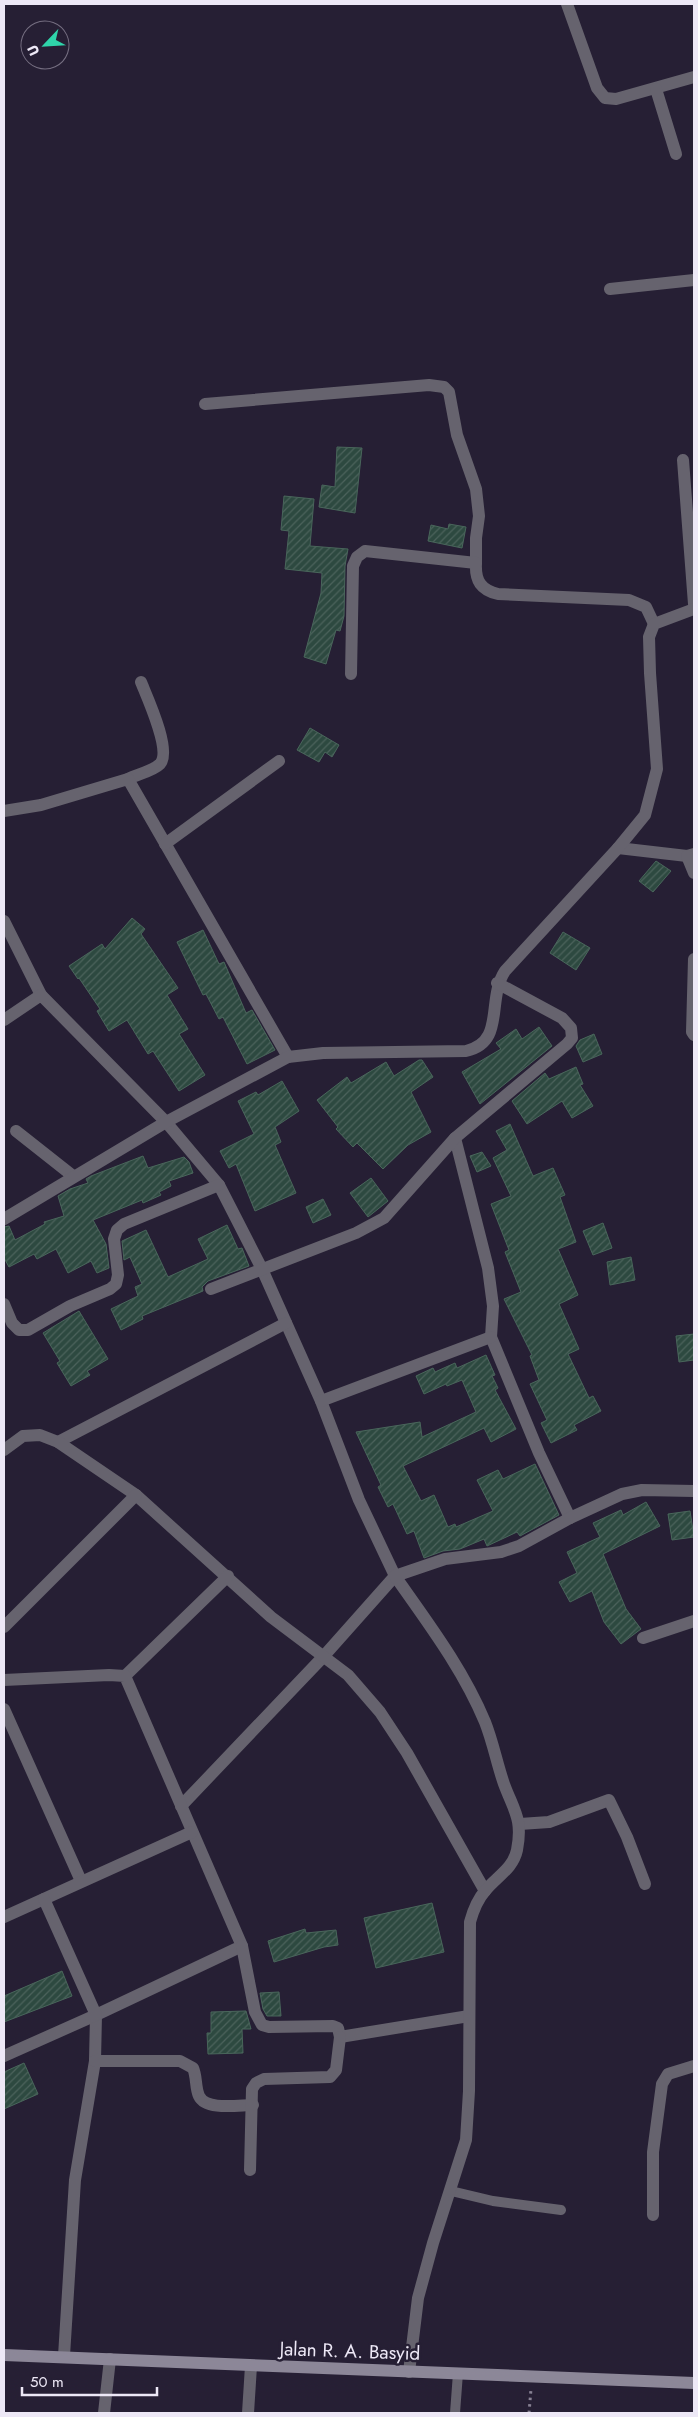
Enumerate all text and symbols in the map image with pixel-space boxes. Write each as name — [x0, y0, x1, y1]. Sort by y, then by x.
north arrow — [20, 20, 70, 70]
text: U — [22, 42, 44, 59]
street label: Jalan R. A. Basyid — [276, 2335, 421, 2367]
scale bar — [22, 2364, 158, 2396]
text: 50 m — [30, 2371, 64, 2393]

